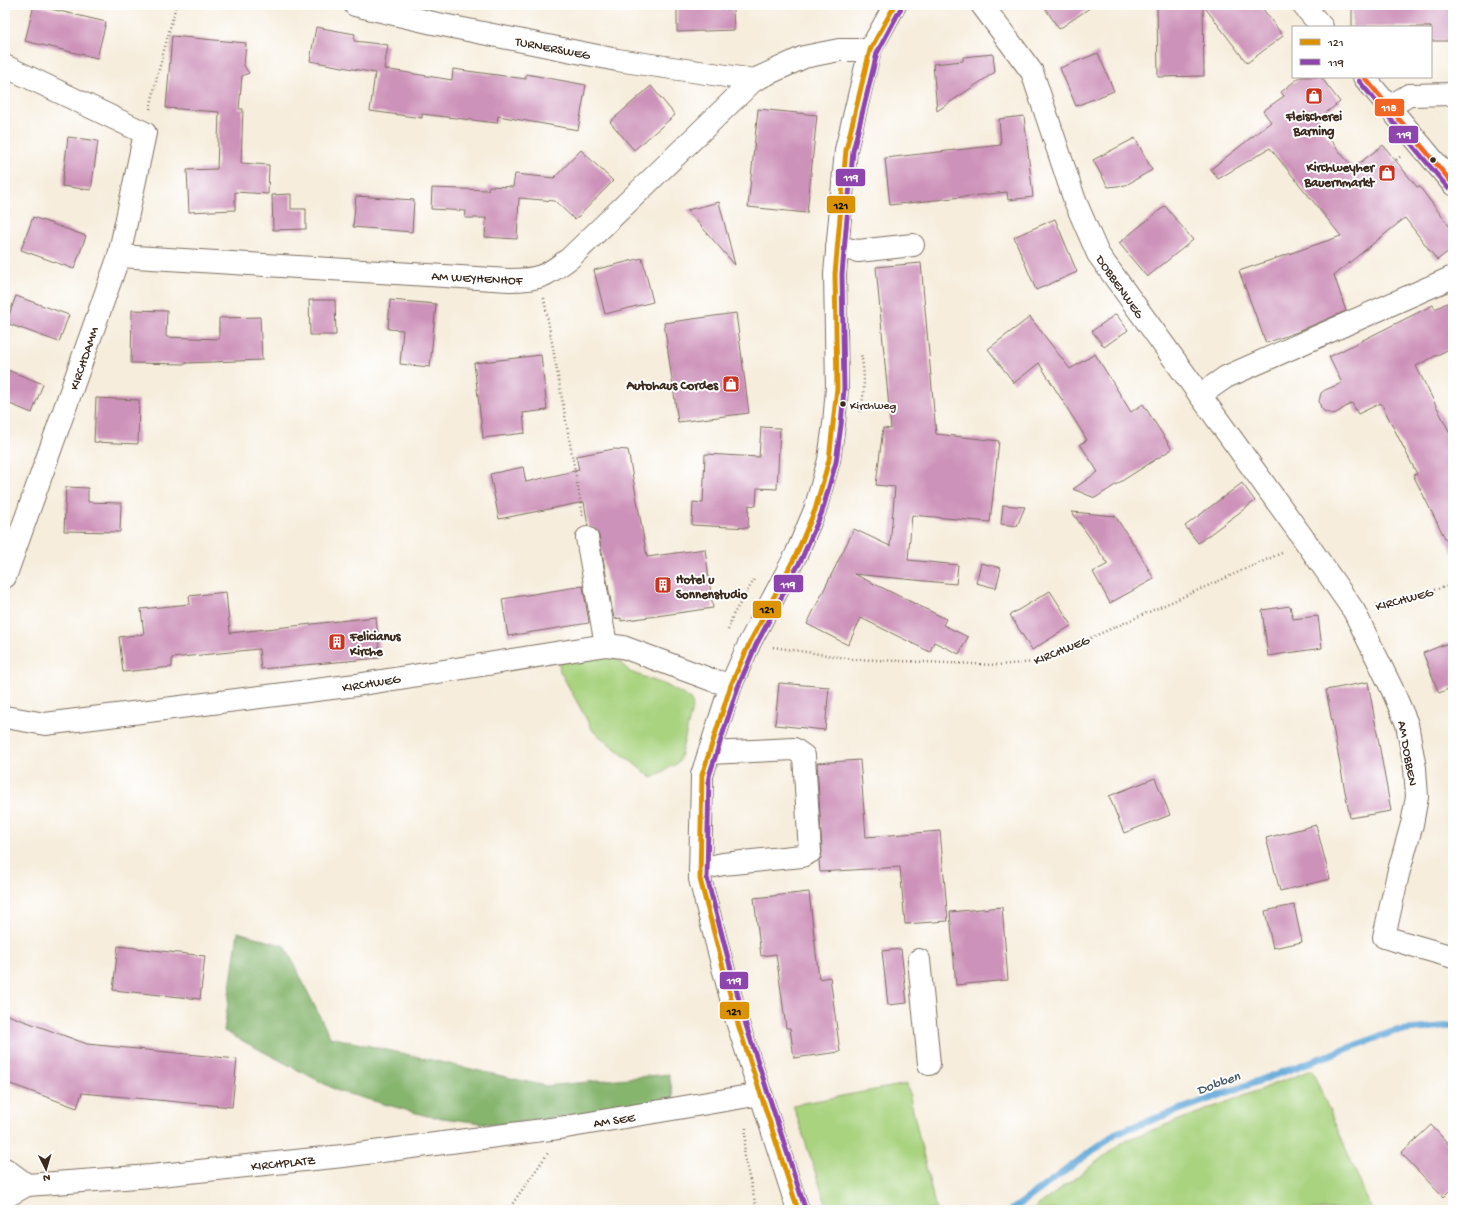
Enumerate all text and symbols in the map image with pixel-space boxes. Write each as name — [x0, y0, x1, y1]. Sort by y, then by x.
legend — [1292, 26, 1432, 78]
street label: TURNERSWEG — [513, 35, 592, 64]
text: 121 — [1327, 37, 1344, 51]
text: 119 — [1327, 57, 1344, 71]
shop icon: Fleischerei Barning — [1304, 86, 1324, 106]
line badge: 118 — [1374, 98, 1405, 117]
text: 118 — [1381, 103, 1396, 115]
place label: Fleischerei Barning — [1285, 110, 1342, 140]
line badge: 119 — [1388, 125, 1419, 144]
text: 119 — [1396, 130, 1412, 142]
unlabelled marker — [1428, 155, 1438, 165]
place label: Kirchweyher Bauernmarkt — [1303, 161, 1376, 191]
shop icon: Kirchweyher Bauernmarkt — [1377, 163, 1397, 183]
line badge: 119 — [835, 168, 866, 187]
text: 119 — [843, 173, 859, 185]
line badge: 121 — [826, 195, 856, 214]
text: 121 — [833, 201, 848, 213]
street label: DOBBENWEG — [1091, 252, 1147, 323]
street label: AM WEYHENHOF — [431, 270, 524, 289]
street label: KIRCHDAMM — [68, 324, 103, 392]
shop icon: Autohaus Cordes — [721, 374, 741, 394]
place label: Autohaus Cordes — [626, 379, 719, 394]
marker: Kirchweg — [838, 399, 848, 409]
place label: Kirchweg — [850, 400, 896, 414]
place label: Hotel u Sonnenstudio — [676, 573, 748, 603]
line badge: 119 — [773, 574, 804, 593]
building icon: Hotel u Sonnenstudio — [653, 575, 673, 595]
text: 119 — [780, 580, 796, 592]
street label: KIRCHWEG — [1374, 585, 1436, 615]
line badge: 121 — [752, 600, 782, 619]
text: 121 — [759, 605, 774, 617]
place label: Felicianus Kirche — [349, 630, 402, 660]
building icon: Felicianus Kirche — [327, 632, 347, 652]
street label: KIRCHWEG — [1032, 633, 1093, 669]
street label: KIRCHWEG — [341, 672, 402, 696]
street label: AM DOBBEN — [1393, 720, 1420, 787]
line badge: 119 — [719, 971, 749, 990]
text: 119 — [726, 976, 742, 988]
line badge: 121 — [719, 1001, 750, 1020]
text: 121 — [726, 1007, 741, 1019]
water label: Dobben — [1195, 1069, 1243, 1100]
street label: AM SEE — [592, 1111, 637, 1132]
north arrow — [26, 1149, 66, 1189]
street label: KIRCHPLATZ — [250, 1154, 317, 1175]
text: N — [43, 1171, 51, 1183]

